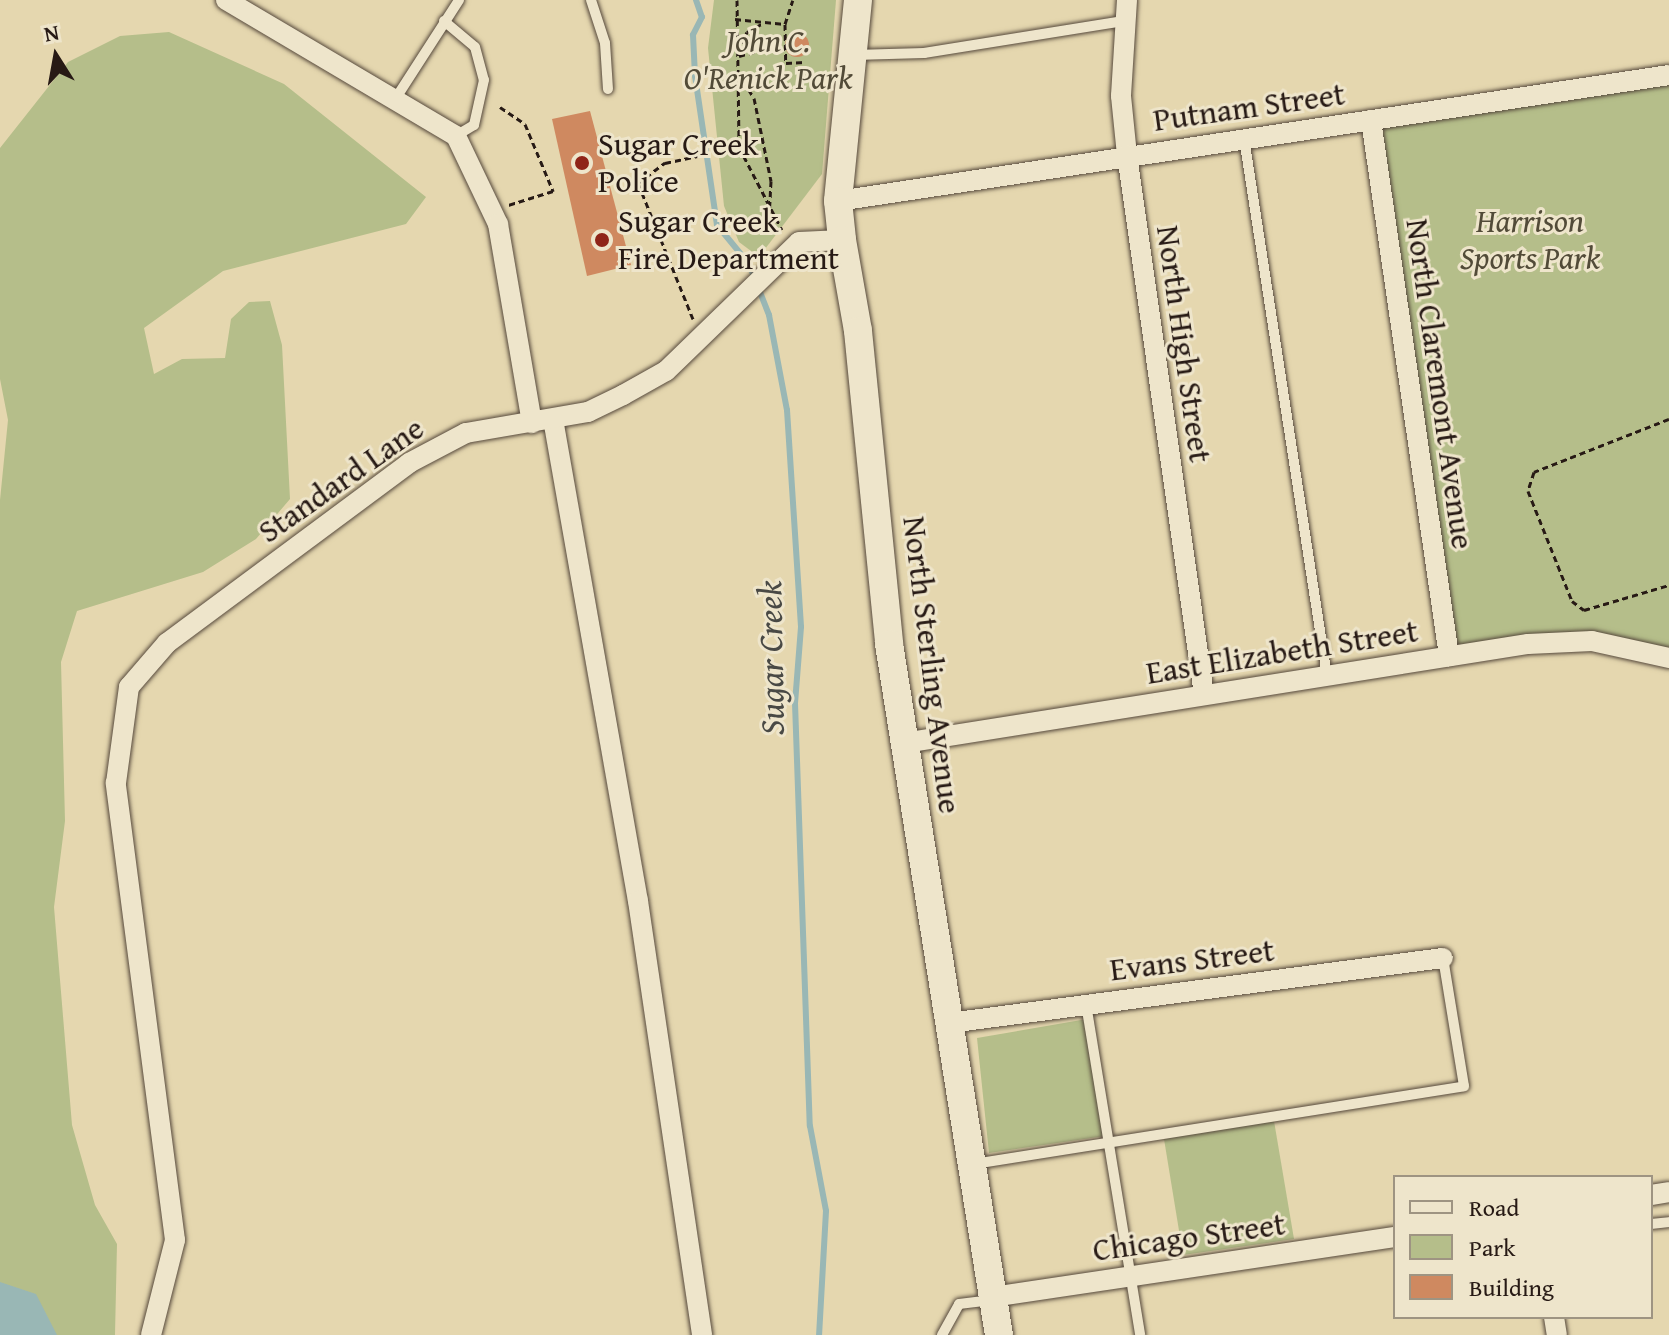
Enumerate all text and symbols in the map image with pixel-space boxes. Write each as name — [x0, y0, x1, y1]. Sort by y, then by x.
text: N — [41, 15, 62, 50]
north arrow — [16, 16, 96, 96]
park label: John C. O'Renick Park — [683, 23, 853, 98]
street label: Putnam Street — [1151, 75, 1347, 139]
place label: Sugar Creek Police — [598, 126, 759, 201]
marker: Sugar Creek Police — [573, 154, 591, 172]
place label: Sugar Creek Fire Department — [618, 203, 839, 278]
park label: Harrison Sports Park — [1460, 203, 1600, 278]
street label: North Claremont Avenue — [1398, 216, 1482, 552]
street label: North High Street — [1148, 223, 1220, 465]
marker: Sugar Creek Fire Department — [593, 231, 611, 249]
street label: Standard Lane — [251, 409, 431, 551]
street label: North Sterling Avenue — [895, 514, 969, 816]
water label: Sugar Creek — [748, 580, 792, 736]
street label: East Elizabeth Street — [1143, 612, 1421, 692]
street label: Evans Street — [1108, 931, 1276, 989]
legend — [1393, 1175, 1653, 1319]
text: Road — [1469, 1190, 1519, 1225]
street label: Chicago Street — [1090, 1204, 1288, 1270]
text: Park — [1469, 1230, 1515, 1265]
text: Building — [1469, 1270, 1554, 1305]

